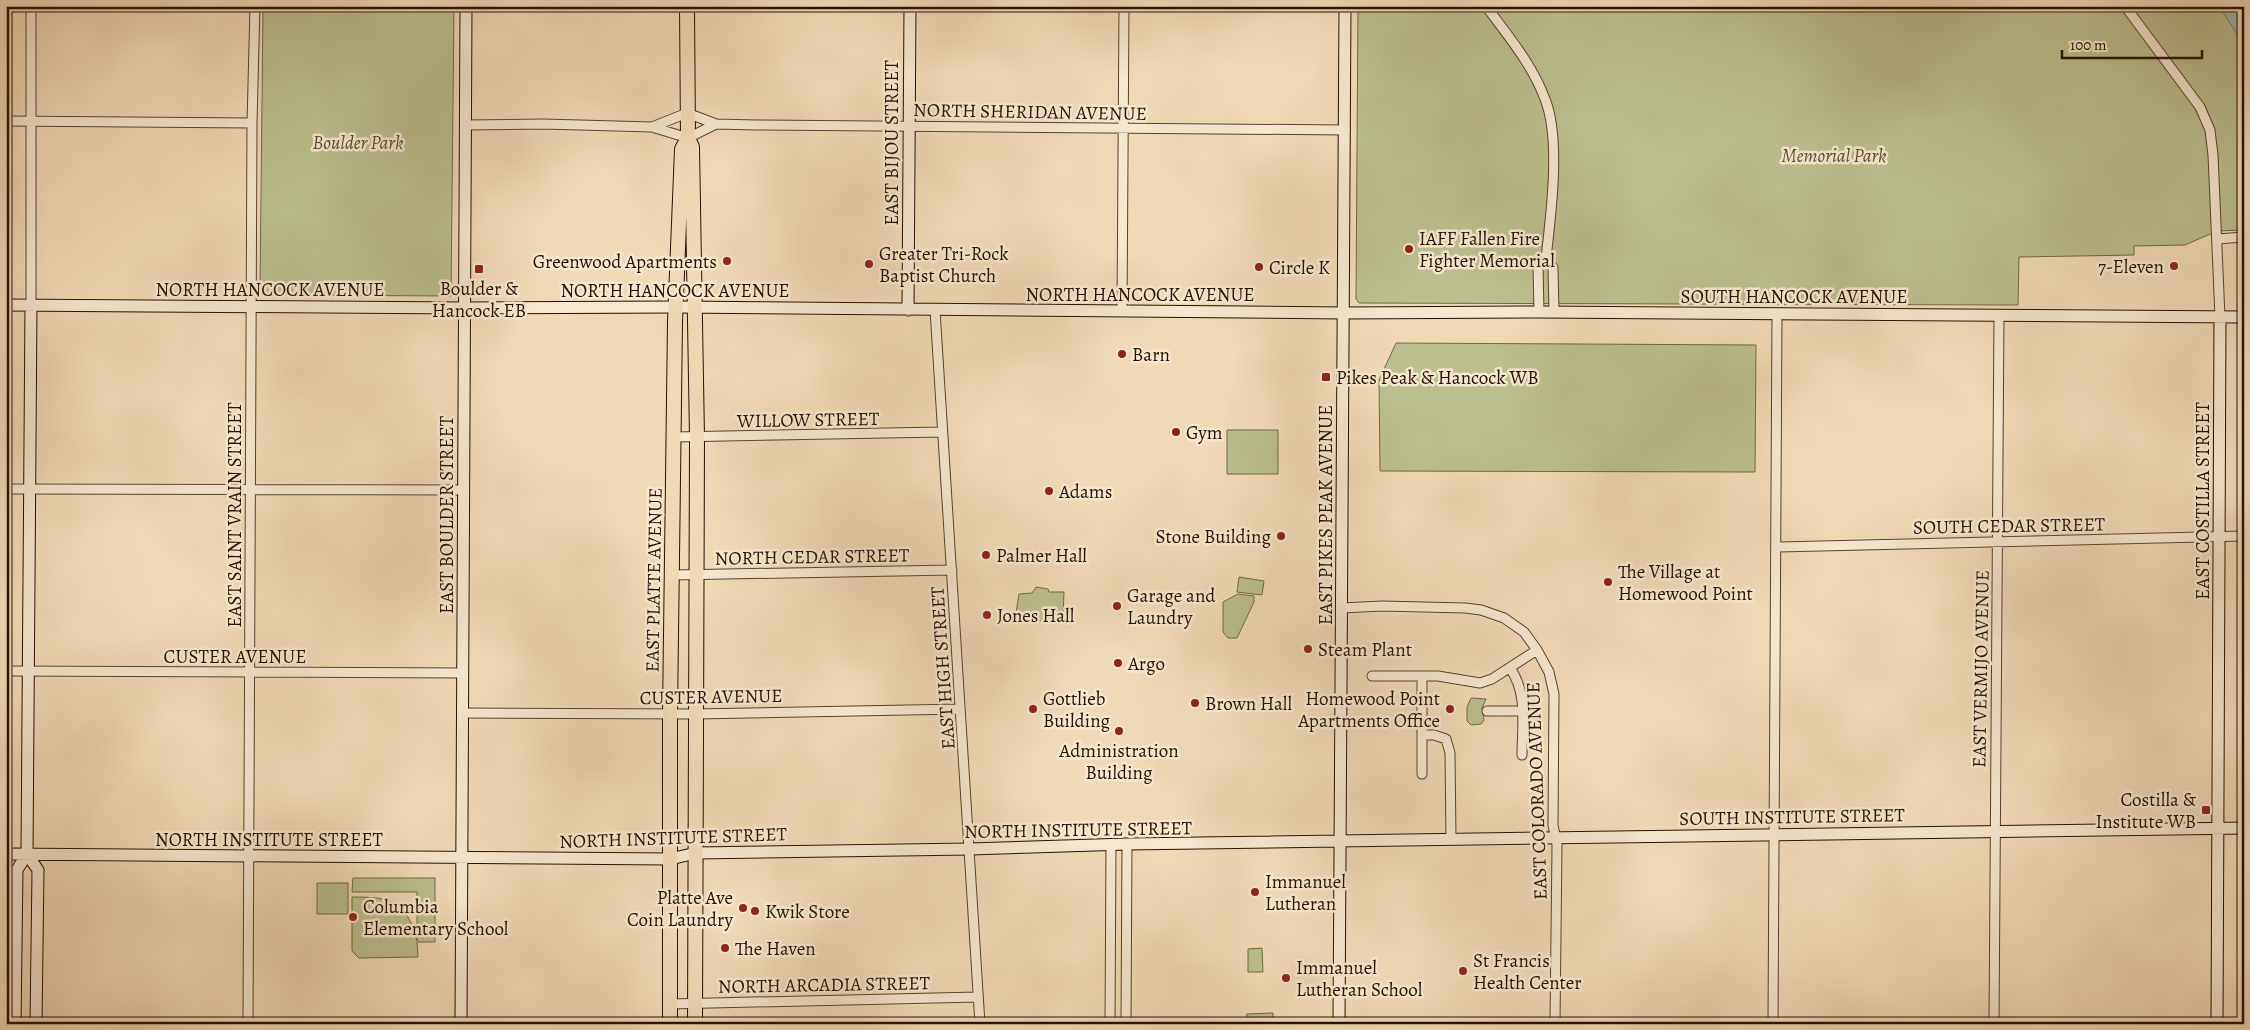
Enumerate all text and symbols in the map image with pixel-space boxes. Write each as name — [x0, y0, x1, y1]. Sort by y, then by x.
scale bar — [2062, 28, 2202, 60]
text: 100 m — [2070, 35, 2107, 55]
street label: EAST BIJOU STREET — [879, 60, 905, 226]
street label: NORTH SHERIDAN AVENUE — [913, 97, 1147, 127]
park label: Boulder Park — [313, 130, 403, 156]
park label: Memorial Park — [1782, 143, 1886, 169]
place label: IAFF Fallen Fire Fighter Memorial — [1419, 226, 1555, 274]
place label: Greater Tri-Rock Baptist Church — [879, 241, 1009, 289]
marker: IAFF Fallen Fire Fighter Memorial — [1403, 243, 1415, 255]
place label: Greenwood Apartments — [533, 249, 717, 275]
place label: 7-Eleven — [2098, 254, 2164, 280]
marker: Greenwood Apartments — [721, 255, 733, 267]
place label: Circle K — [1269, 255, 1330, 281]
marker: Greater Tri-Rock Baptist Church — [863, 258, 875, 270]
marker: 7-Eleven — [2168, 260, 2180, 272]
marker: Circle K — [1253, 261, 1265, 273]
marker: Boulder & Hancock EB — [473, 263, 485, 275]
place label: Boulder & Hancock EB — [432, 276, 526, 324]
street label: NORTH HANCOCK AVENUE — [155, 277, 385, 303]
street label: NORTH HANCOCK AVENUE — [560, 278, 790, 304]
street label: NORTH HANCOCK AVENUE — [1025, 282, 1255, 308]
street label: SOUTH HANCOCK AVENUE — [1681, 284, 1907, 310]
place label: Barn — [1132, 342, 1170, 368]
marker: Barn — [1116, 348, 1128, 360]
place label: Pikes Peak & Hancock WB — [1336, 365, 1539, 391]
marker: Pikes Peak & Hancock WB — [1320, 371, 1332, 383]
street label: EAST SAINT VRAIN STREET — [222, 402, 248, 628]
street label: EAST COSTILLA STREET — [2190, 402, 2216, 600]
street label: EAST PIKES PEAK AVENUE — [1313, 405, 1339, 625]
street label: WILLOW STREET — [736, 406, 880, 434]
street label: EAST BOULDER STREET — [434, 415, 460, 614]
place label: Gym — [1186, 420, 1223, 446]
marker: Gym — [1170, 426, 1182, 438]
place label: Adams — [1058, 479, 1112, 505]
marker: Adams — [1043, 485, 1055, 497]
street label: EAST PLATTE AVENUE — [639, 487, 669, 673]
street label: SOUTH CEDAR STREET — [1913, 511, 2106, 541]
place label: Stone Building — [1155, 524, 1271, 550]
marker: Stone Building — [1275, 530, 1287, 542]
street label: NORTH CEDAR STREET — [715, 542, 910, 572]
place label: Palmer Hall — [996, 543, 1087, 569]
marker: Palmer Hall — [980, 549, 992, 561]
place label: The Village at Homewood Point — [1618, 559, 1753, 607]
street label: EAST VERMIJO AVENUE — [1966, 570, 1996, 768]
marker: The Village at Homewood Point — [1602, 576, 1614, 588]
place label: Garage and Laundry — [1127, 583, 1216, 631]
street label: EAST HIGH STREET — [924, 585, 962, 750]
marker: Garage and Laundry — [1111, 600, 1123, 612]
place label: Jones Hall — [997, 603, 1075, 629]
marker: Jones Hall — [981, 609, 993, 621]
place label: Steam Plant — [1318, 637, 1412, 663]
marker: Steam Plant — [1302, 643, 1314, 655]
street label: CUSTER AVENUE — [164, 644, 306, 670]
place label: Argo — [1127, 651, 1165, 677]
marker: Argo — [1112, 657, 1124, 669]
street label: EAST COLORADO AVENUE — [1520, 682, 1554, 900]
street label: CUSTER AVENUE — [639, 683, 783, 711]
place label: Gottlieb Building — [1043, 686, 1111, 734]
place label: Homewood Point Apartments Office — [1297, 686, 1440, 734]
place label: Brown Hall — [1205, 691, 1292, 717]
marker: Brown Hall — [1189, 697, 1201, 709]
marker: Gottlieb Building — [1027, 703, 1039, 715]
marker: Homewood Point Apartments Office — [1444, 703, 1456, 715]
marker: Administration Building — [1113, 725, 1125, 737]
place label: Administration Building — [1058, 738, 1179, 786]
place label: Costilla & Institute WB — [2096, 787, 2197, 835]
street label: SOUTH INSTITUTE STREET — [1679, 802, 1906, 832]
marker: Costilla & Institute WB — [2200, 804, 2212, 816]
street label: NORTH INSTITUTE STREET — [964, 815, 1193, 845]
street label: NORTH INSTITUTE STREET — [559, 821, 788, 855]
street label: NORTH INSTITUTE STREET — [155, 827, 384, 853]
place label: Immanuel Lutheran — [1265, 869, 1346, 917]
place label: Platte Ave Coin Laundry — [627, 885, 734, 933]
marker: Immanuel Lutheran — [1249, 886, 1261, 898]
place label: Columbia Elementary School — [363, 894, 509, 942]
place label: Kwik Store — [765, 899, 850, 925]
marker: Platte Ave Coin Laundry — [737, 902, 749, 914]
marker: Kwik Store — [749, 905, 761, 917]
marker: Columbia Elementary School — [347, 911, 359, 923]
place label: The Haven — [735, 936, 816, 962]
marker: The Haven — [719, 942, 731, 954]
place label: St Francis Health Center — [1473, 948, 1582, 996]
place label: Immanuel Lutheran School — [1296, 955, 1423, 1003]
marker: St Francis Health Center — [1457, 965, 1469, 977]
street label: NORTH ARCADIA STREET — [718, 970, 931, 1000]
marker: Immanuel Lutheran School — [1280, 972, 1292, 984]

